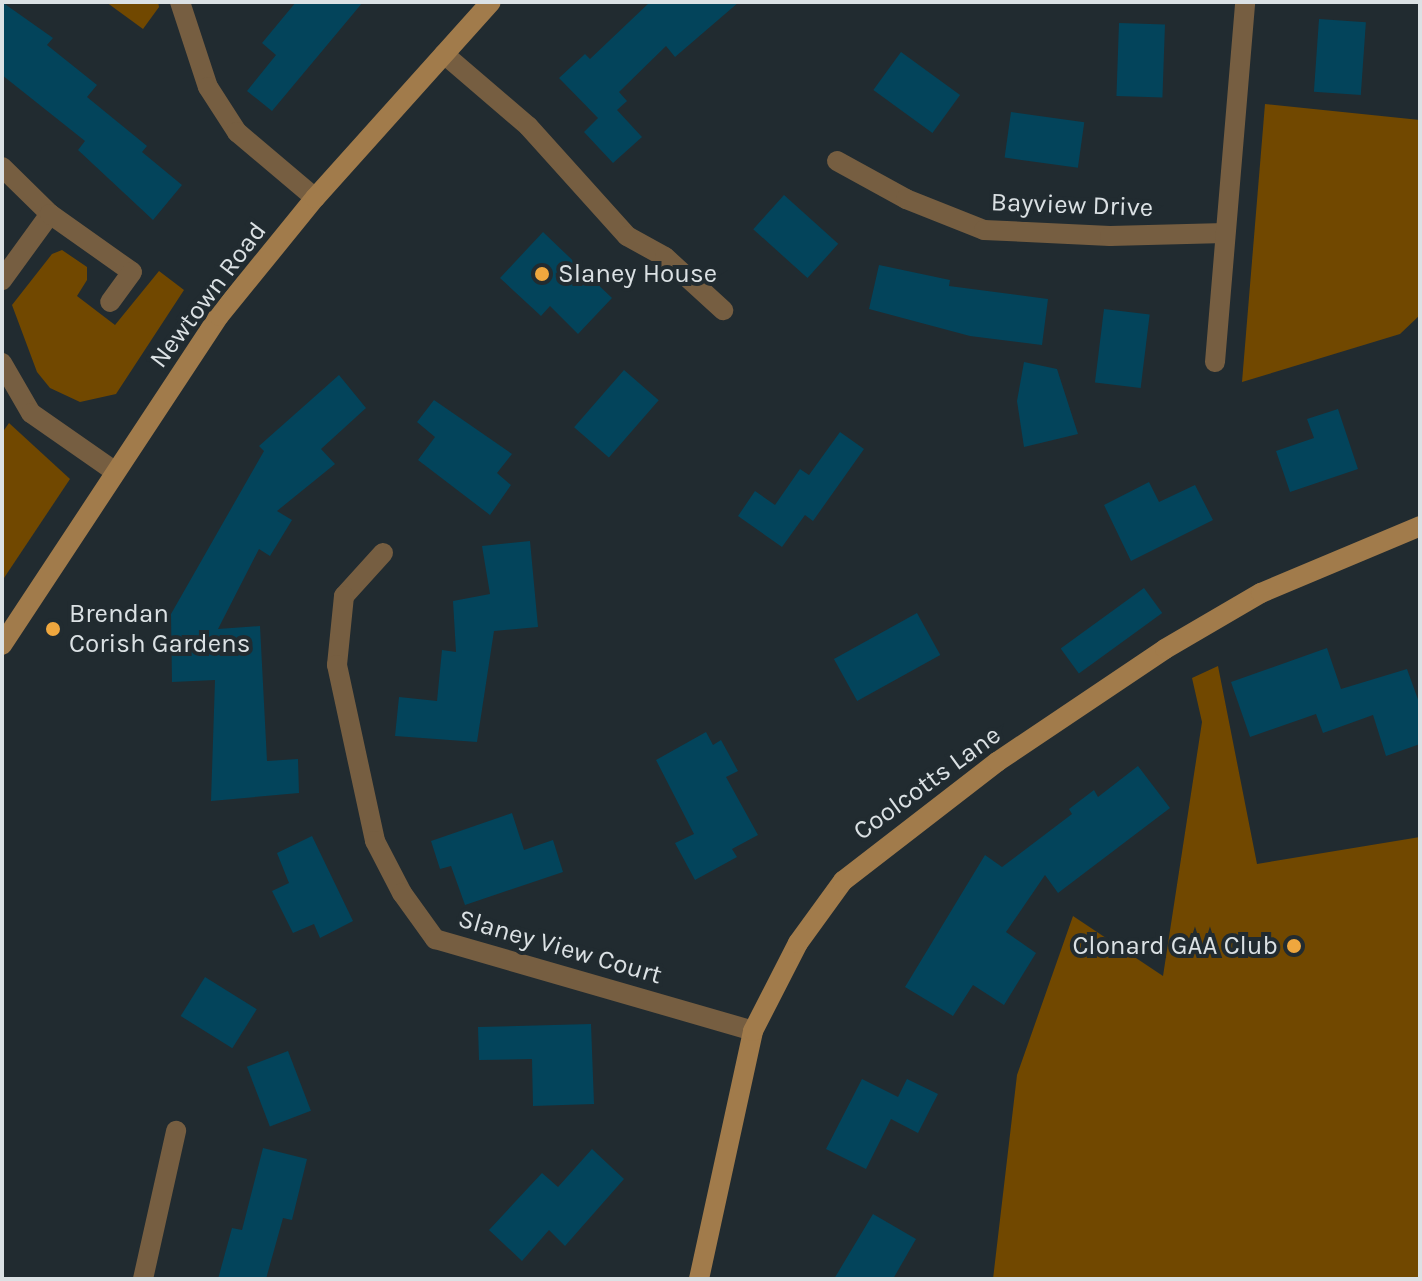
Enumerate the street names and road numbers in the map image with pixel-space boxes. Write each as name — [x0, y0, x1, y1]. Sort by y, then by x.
street label: Bayview Drive — [990, 187, 1154, 223]
street label: Newtown Road — [143, 216, 273, 374]
street label: Coolcotts Lane — [847, 719, 1007, 847]
street label: Slaney View Court — [455, 903, 665, 991]

